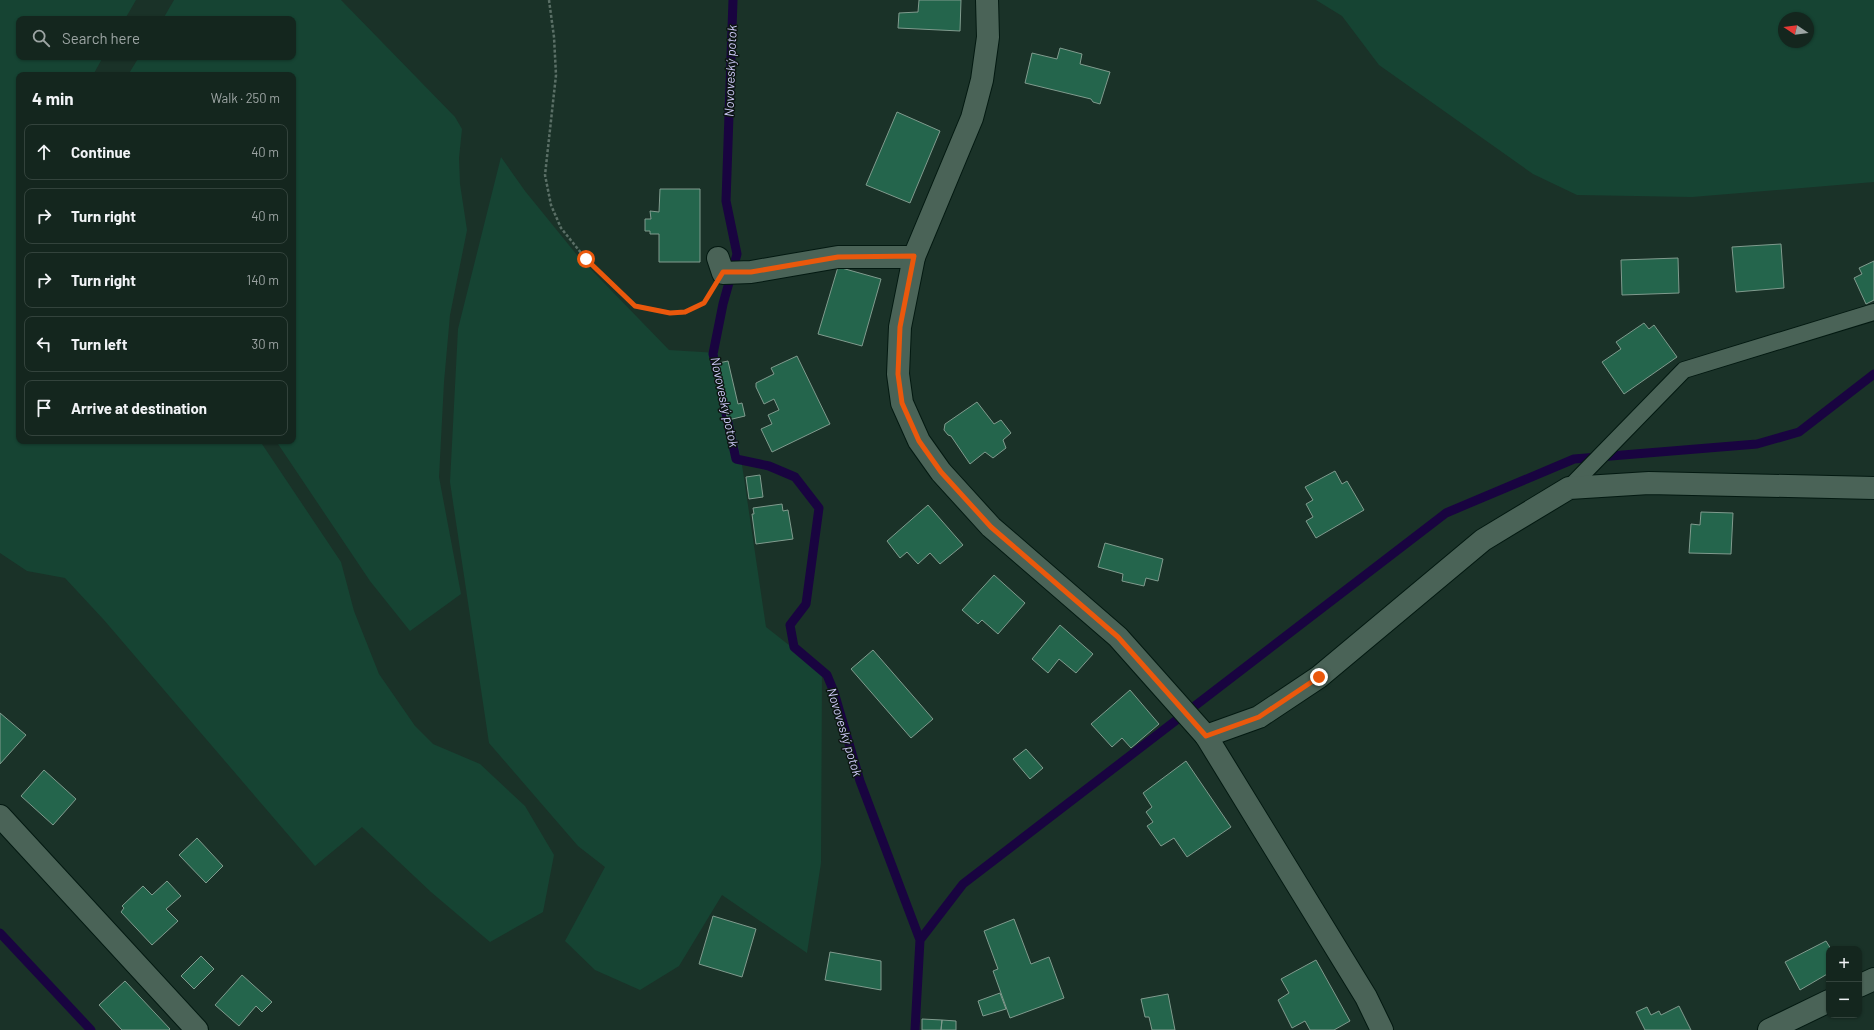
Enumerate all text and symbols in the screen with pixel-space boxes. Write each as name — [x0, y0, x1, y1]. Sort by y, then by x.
north arrow — [1778, 12, 1814, 48]
search box — [16, 16, 296, 60]
water label: Novoveský potok — [720, 24, 740, 117]
icon: search — [30, 27, 52, 49]
text: Search here — [62, 29, 140, 47]
text: 4 min — [32, 88, 74, 108]
text: Walk · 250 m — [211, 90, 280, 106]
icon: ahead — [33, 141, 55, 163]
text: Continue — [71, 143, 131, 161]
text: 40 m — [251, 144, 279, 160]
icon: right — [33, 205, 55, 227]
text: Turn right — [71, 207, 136, 225]
text: 40 m — [251, 208, 279, 224]
route start — [577, 250, 595, 268]
icon: right — [33, 269, 55, 291]
text: Turn right — [71, 271, 136, 289]
text: 140 m — [247, 272, 279, 288]
icon: left — [33, 333, 55, 355]
text: Turn left — [71, 335, 127, 353]
text: 30 m — [252, 336, 279, 352]
water label: Novoveský potok — [708, 355, 743, 449]
icon: arrive — [33, 397, 55, 419]
text: Arrive at destination — [71, 399, 207, 417]
route end — [1310, 668, 1328, 686]
water label: Novoveský potok — [824, 686, 866, 779]
map controls — [1826, 946, 1862, 1018]
button: + — [1826, 946, 1862, 982]
button: − — [1826, 982, 1862, 1018]

